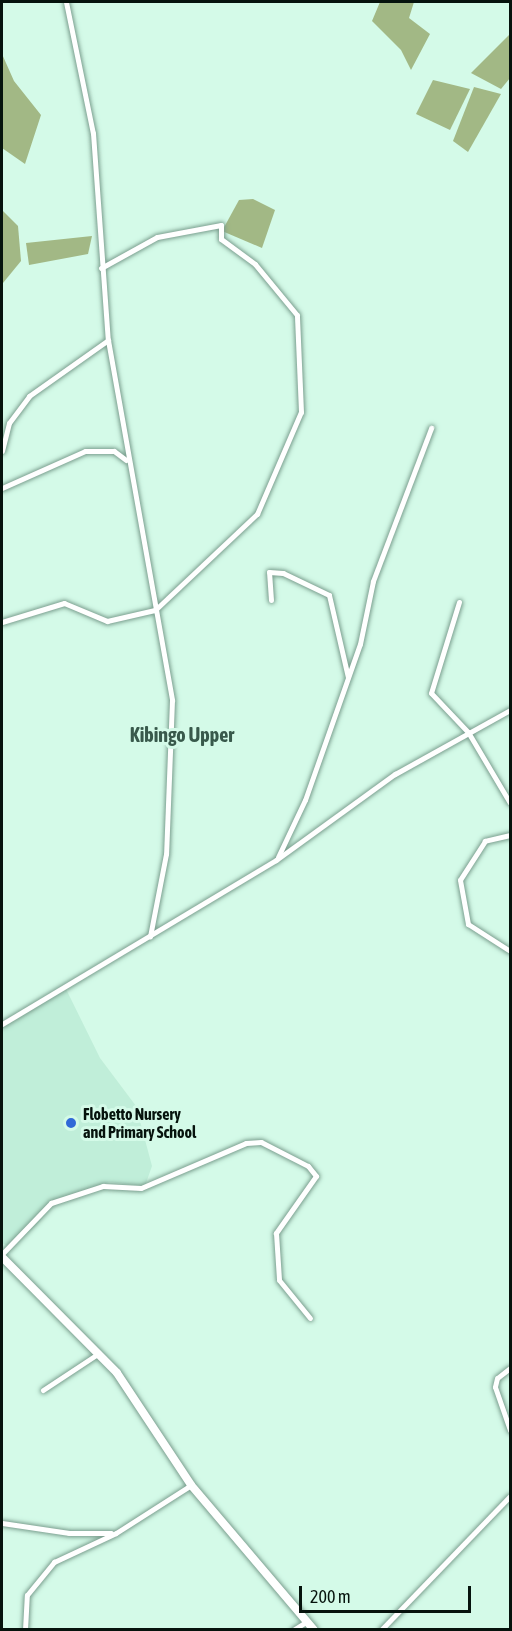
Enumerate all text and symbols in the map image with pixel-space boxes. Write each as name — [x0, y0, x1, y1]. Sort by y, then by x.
district label: Kibingo Upper — [130, 722, 234, 746]
place label: Flobetto Nursery and Primary School — [83, 1104, 196, 1142]
marker: Flobetto Nursery and Primary School — [64, 1116, 78, 1130]
scale bar — [302, 1574, 474, 1612]
text: 200 m — [310, 1586, 351, 1607]

